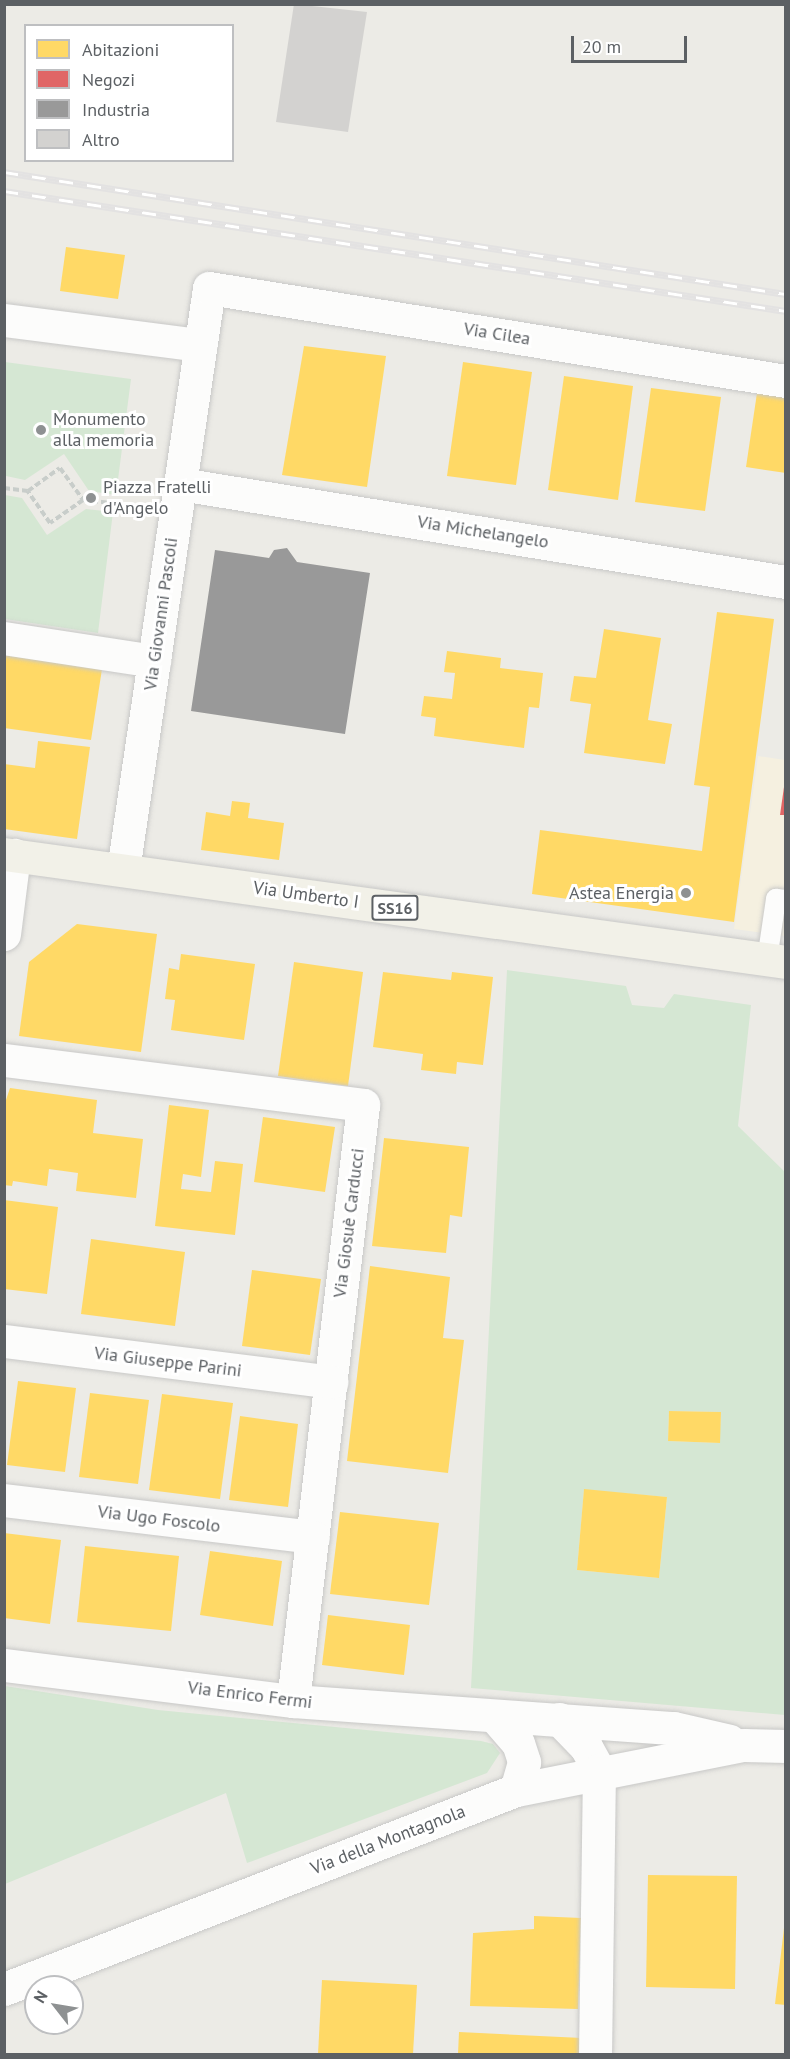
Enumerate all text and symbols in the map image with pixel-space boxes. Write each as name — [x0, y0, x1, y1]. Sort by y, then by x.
legend — [24, 24, 234, 162]
scale bar — [574, 24, 690, 62]
text: 20 m — [582, 35, 621, 58]
text: Abitazioni — [82, 38, 159, 61]
text: Negozi — [82, 68, 135, 91]
text: Industria — [82, 98, 150, 121]
text: Altro — [82, 128, 120, 151]
street label: Via Cilea — [462, 318, 532, 350]
place label: Monumento alla memoria — [53, 409, 154, 452]
marker: Monumento alla memoria — [34, 423, 48, 437]
place label: Piazza Fratelli d'Angelo — [103, 477, 211, 520]
marker: Piazza Fratelli d'Angelo — [84, 491, 98, 505]
street label: Via Michelangelo — [416, 511, 550, 553]
street label: Via Giovanni Pascoli — [140, 536, 182, 692]
street label: Via Umberto I — [252, 877, 360, 913]
place label: Astea Energia — [569, 882, 674, 904]
marker: Astea Energia — [679, 886, 693, 900]
road number: SS16 — [371, 895, 419, 921]
street label: Via Giosuè Carducci — [329, 1147, 369, 1299]
street label: Via Giuseppe Parini — [93, 1342, 243, 1382]
street label: Via Ugo Foscolo — [96, 1501, 222, 1537]
street label: Via Enrico Fermi — [186, 1677, 314, 1713]
street label: Via della Montagnola — [308, 1801, 468, 1879]
north arrow — [24, 1975, 84, 2035]
text: N — [29, 1987, 52, 2006]

